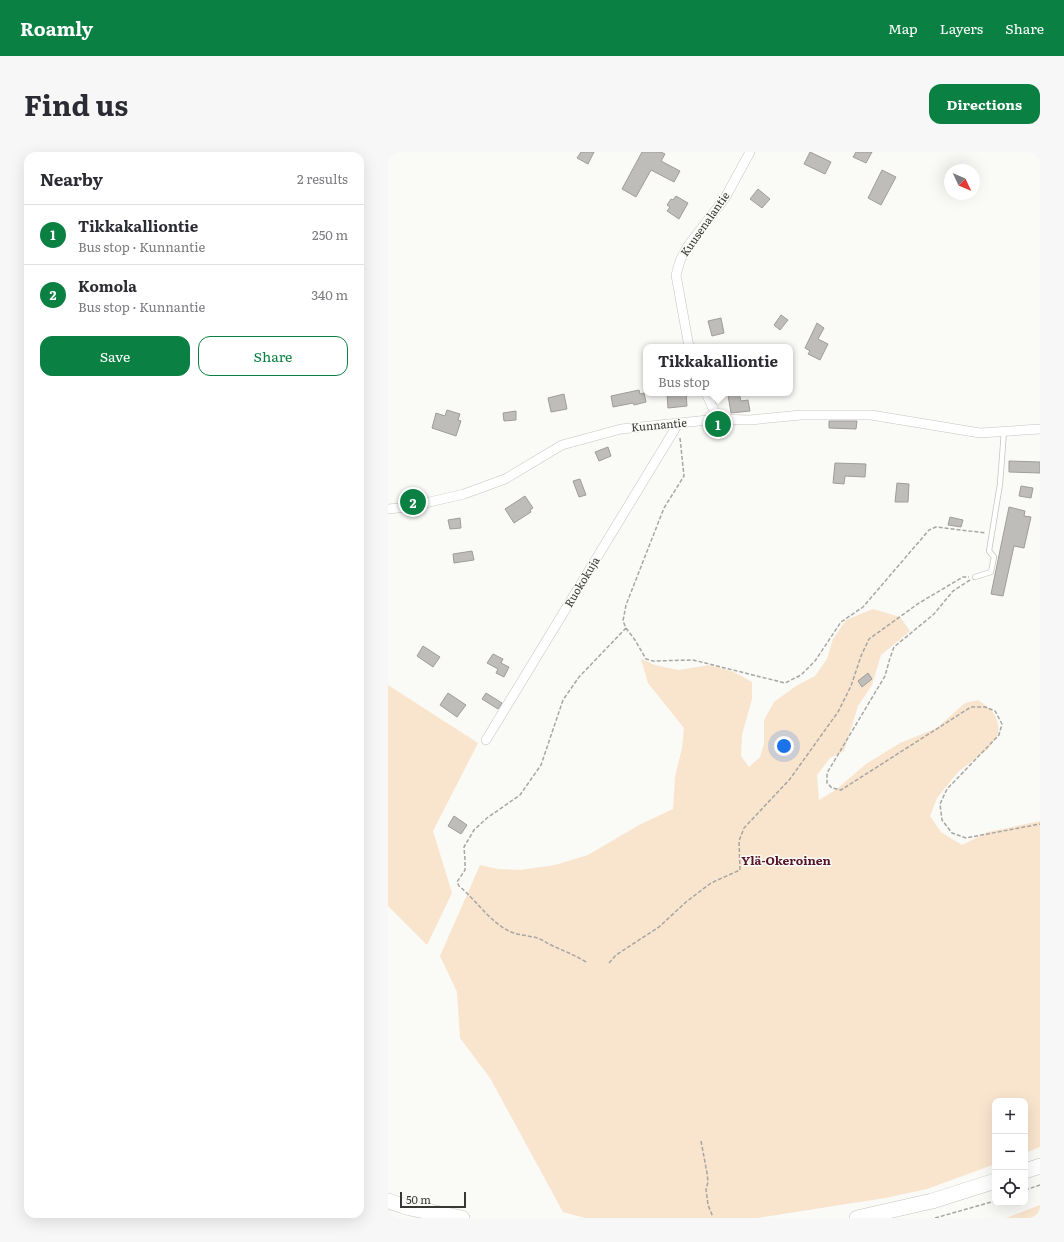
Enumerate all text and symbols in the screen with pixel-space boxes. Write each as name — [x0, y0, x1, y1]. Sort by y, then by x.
text: Roamly — [20, 14, 93, 42]
text: Map — [888, 18, 918, 38]
text: Layers — [940, 18, 983, 38]
text: Share — [1005, 18, 1044, 38]
text: Find us — [24, 83, 128, 125]
button: Directions — [929, 84, 1040, 124]
north arrow — [944, 164, 980, 200]
text: Nearby — [40, 166, 103, 191]
text: 2 results — [297, 169, 348, 188]
street label: Kuusenalantie — [676, 188, 733, 259]
text: Tikkakalliontie — [78, 214, 198, 237]
text: 1 — [50, 225, 56, 244]
text: 250 m — [312, 225, 348, 244]
text: Bus stop · Kunnantie — [78, 237, 205, 256]
text: Komola — [78, 274, 137, 297]
text: 2 — [50, 285, 56, 304]
text: 340 m — [311, 285, 348, 304]
text: Bus stop · Kunnantie — [78, 297, 205, 316]
button: Save — [40, 336, 190, 376]
button: Share — [198, 336, 348, 376]
popup — [643, 344, 793, 396]
text: Tikkakalliontie — [658, 349, 778, 372]
text: Bus stop — [658, 372, 710, 391]
pin: 1 — [705, 409, 731, 439]
street label: Kunnantie — [630, 414, 688, 434]
pin: 2 — [400, 487, 426, 517]
street label: Ruokokuja — [560, 553, 603, 610]
your location — [774, 736, 794, 756]
district label: Ylä-Okeroinen — [741, 851, 831, 869]
map controls — [992, 1098, 1028, 1206]
button: + — [992, 1098, 1028, 1134]
button: − — [992, 1134, 1028, 1170]
button: locate — [992, 1170, 1028, 1206]
scale bar — [400, 1190, 466, 1209]
text: 50 m — [406, 1191, 431, 1207]

